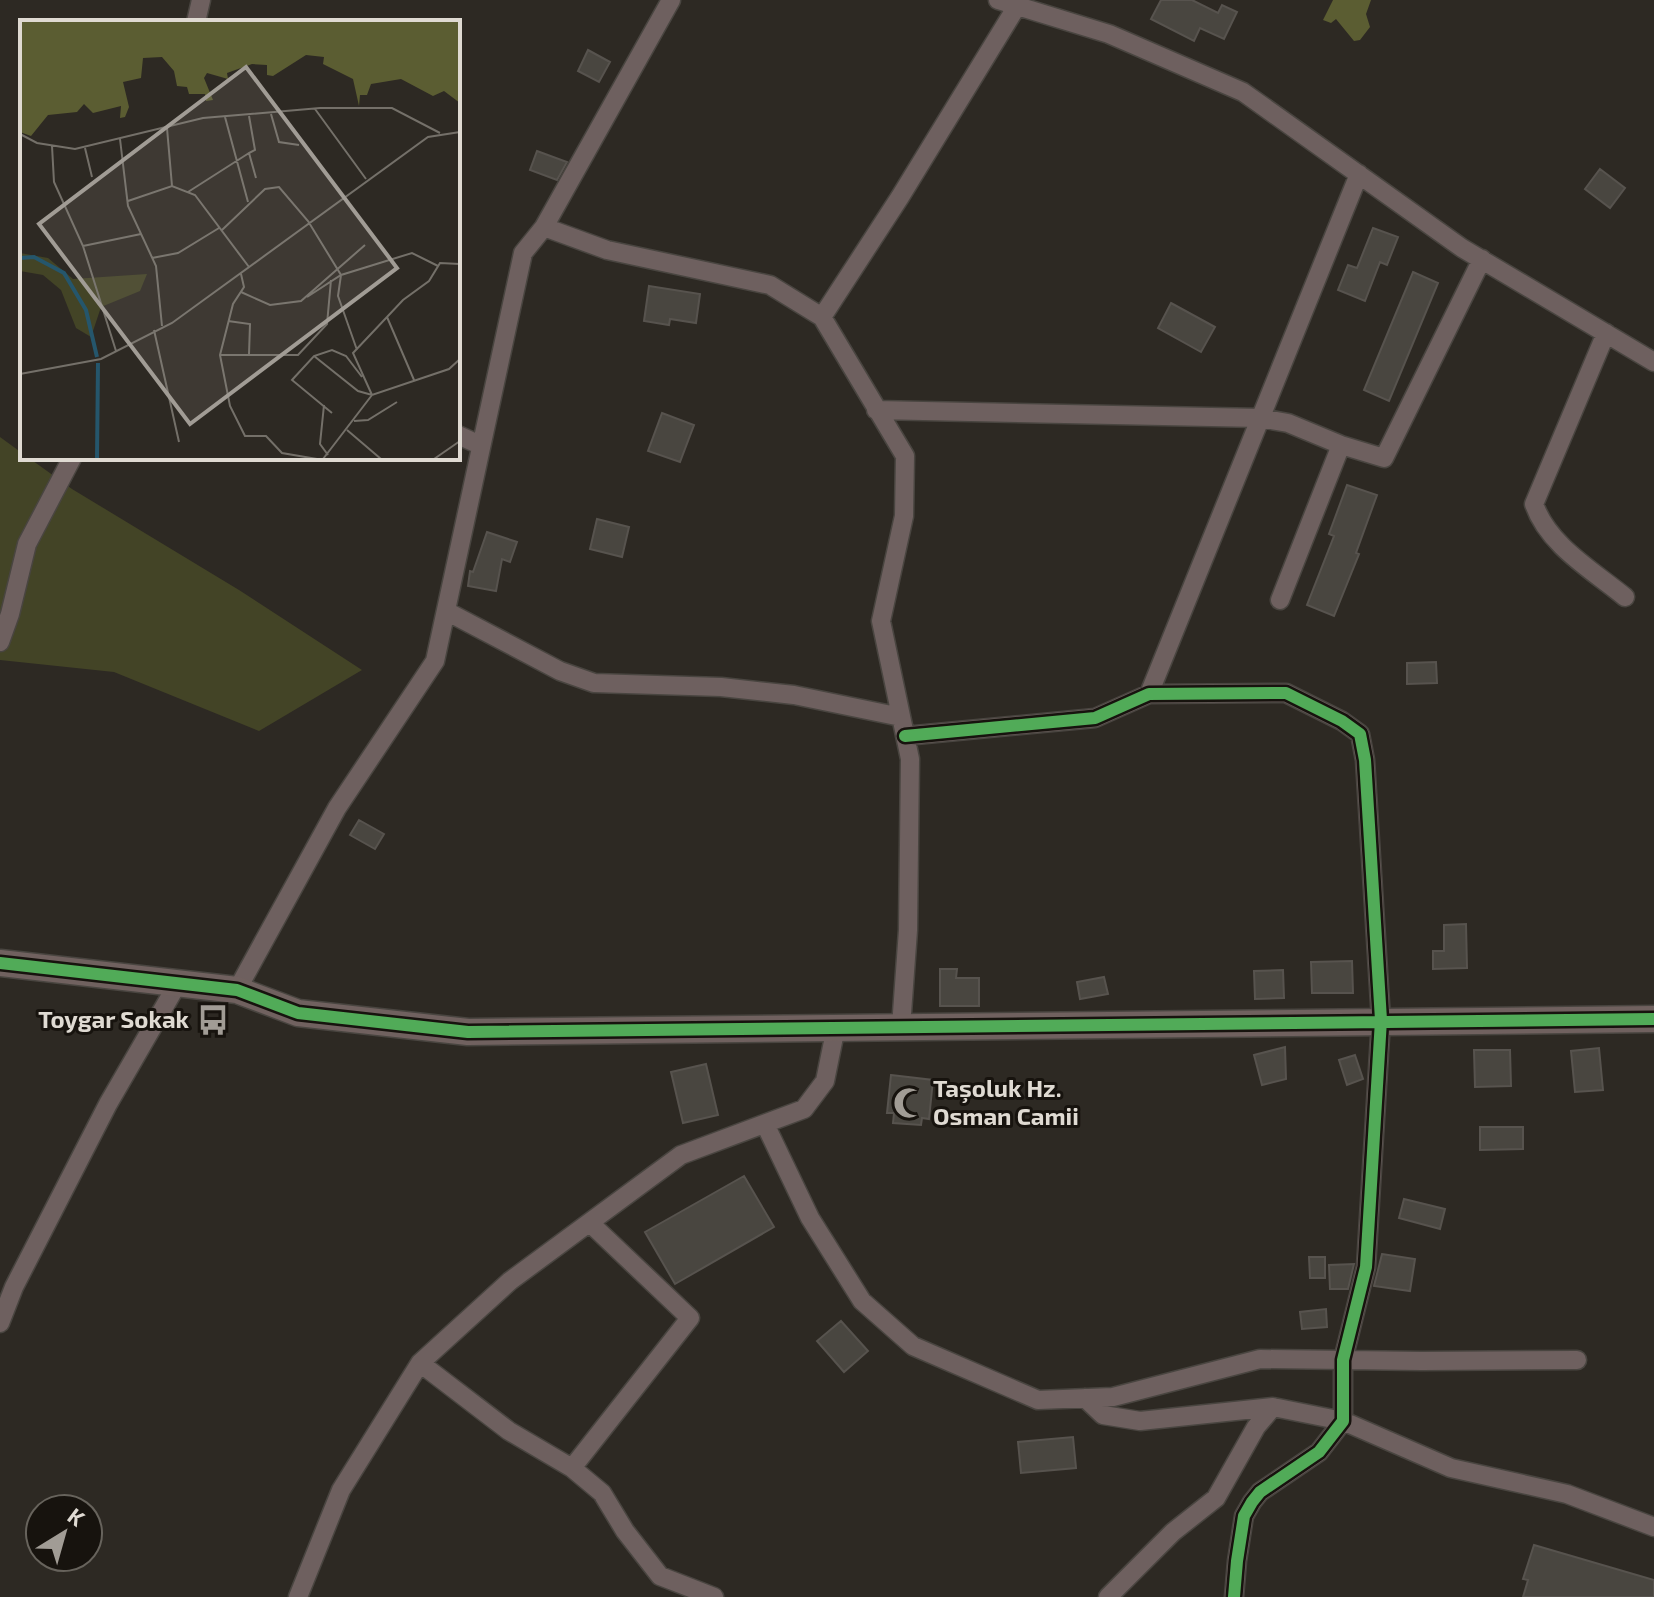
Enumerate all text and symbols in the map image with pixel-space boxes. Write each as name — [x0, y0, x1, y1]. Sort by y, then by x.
inset map — [20, 20, 460, 460]
bus stop icon: Toygar Sokak — [196, 1003, 230, 1037]
place label: Toygar Sokak — [38, 1004, 190, 1033]
place label: Taşoluk Hz. Osman Camii — [933, 1073, 1079, 1130]
mosque icon: Taşoluk Hz. Osman Camii — [892, 1086, 926, 1120]
north arrow — [24, 1493, 104, 1573]
text: K — [63, 1502, 90, 1531]

